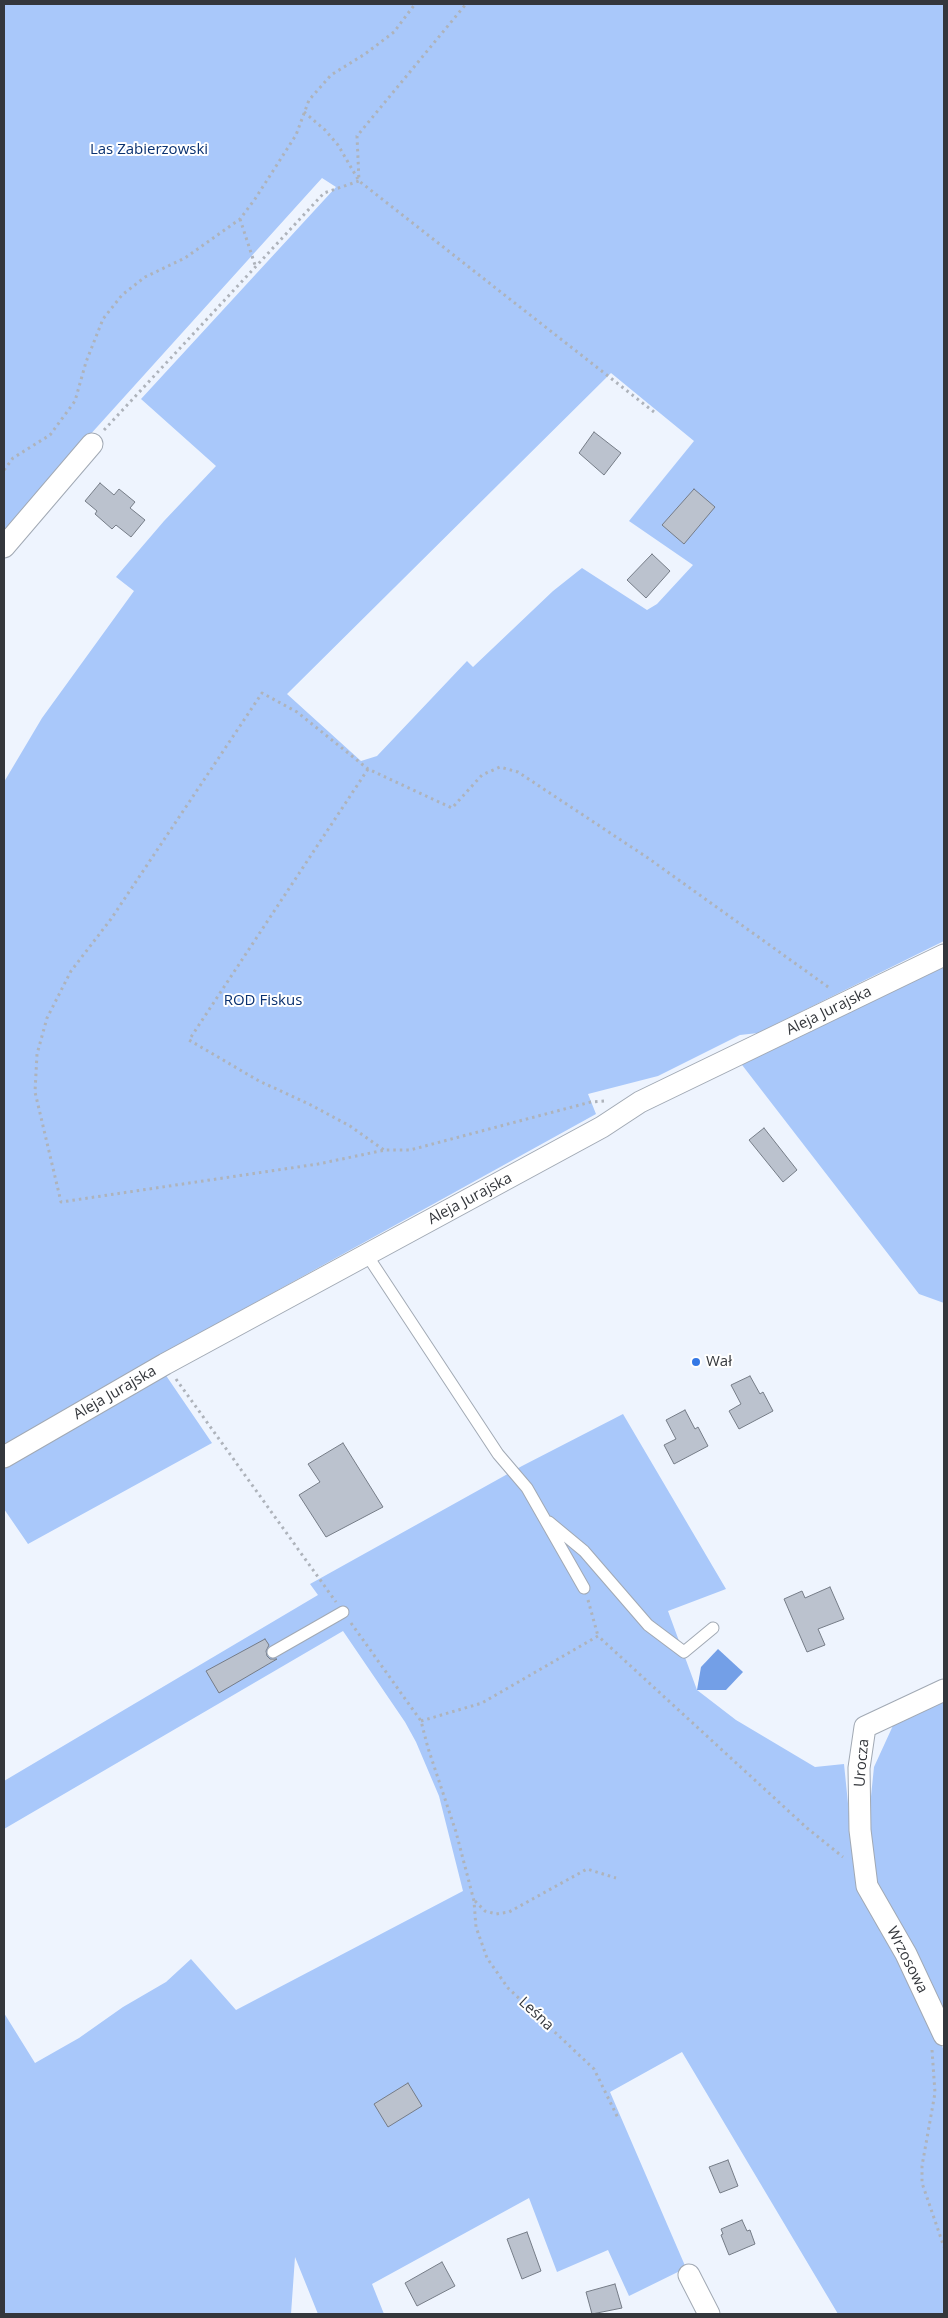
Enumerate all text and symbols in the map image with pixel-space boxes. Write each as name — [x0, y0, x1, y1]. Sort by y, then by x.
park label: Las Zabierzowski — [90, 141, 208, 159]
street label: Aleja Jurajska — [783, 983, 875, 1039]
park label: ROD Fiskus — [224, 992, 302, 1010]
street label: Aleja Jurajska — [425, 1169, 515, 1229]
place label: Wał — [706, 1353, 732, 1371]
marker: Wał — [690, 1356, 702, 1368]
street label: Aleja Jurajska — [70, 1362, 160, 1424]
street label: Urocza — [851, 1738, 873, 1788]
street label: Wrzosowa — [883, 1924, 931, 1996]
street label: Leśna — [515, 1993, 557, 2035]

